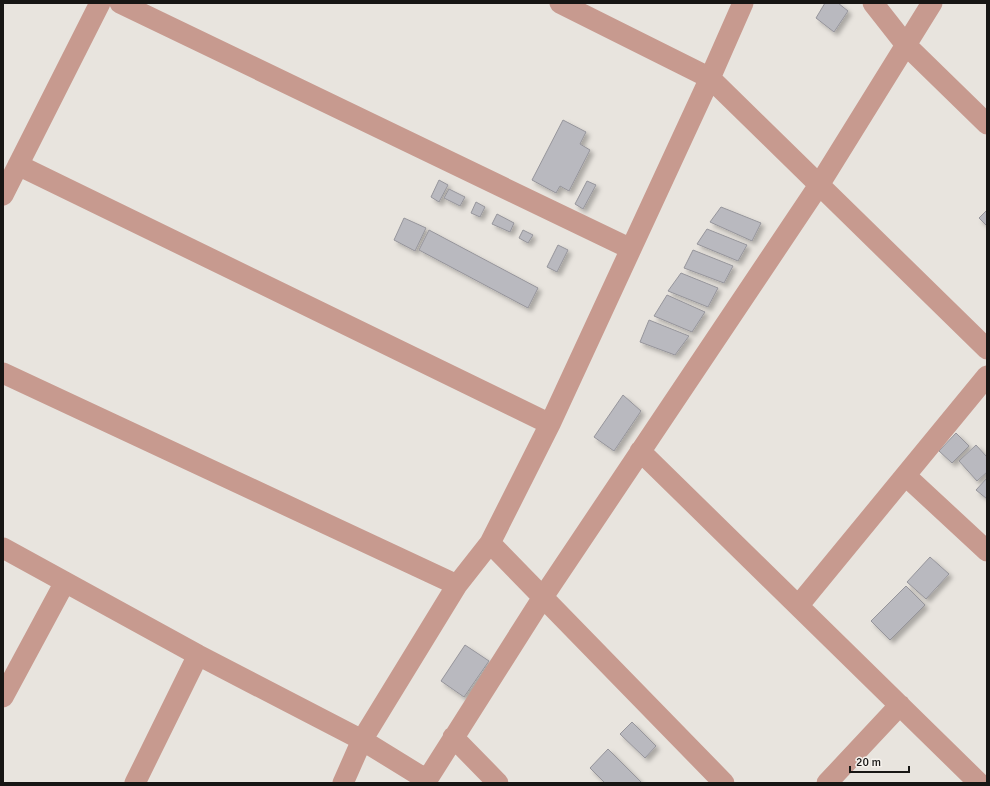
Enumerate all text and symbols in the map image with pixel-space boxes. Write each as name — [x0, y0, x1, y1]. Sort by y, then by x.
scale bar — [850, 748, 909, 774]
text: 20 m — [856, 755, 881, 770]

